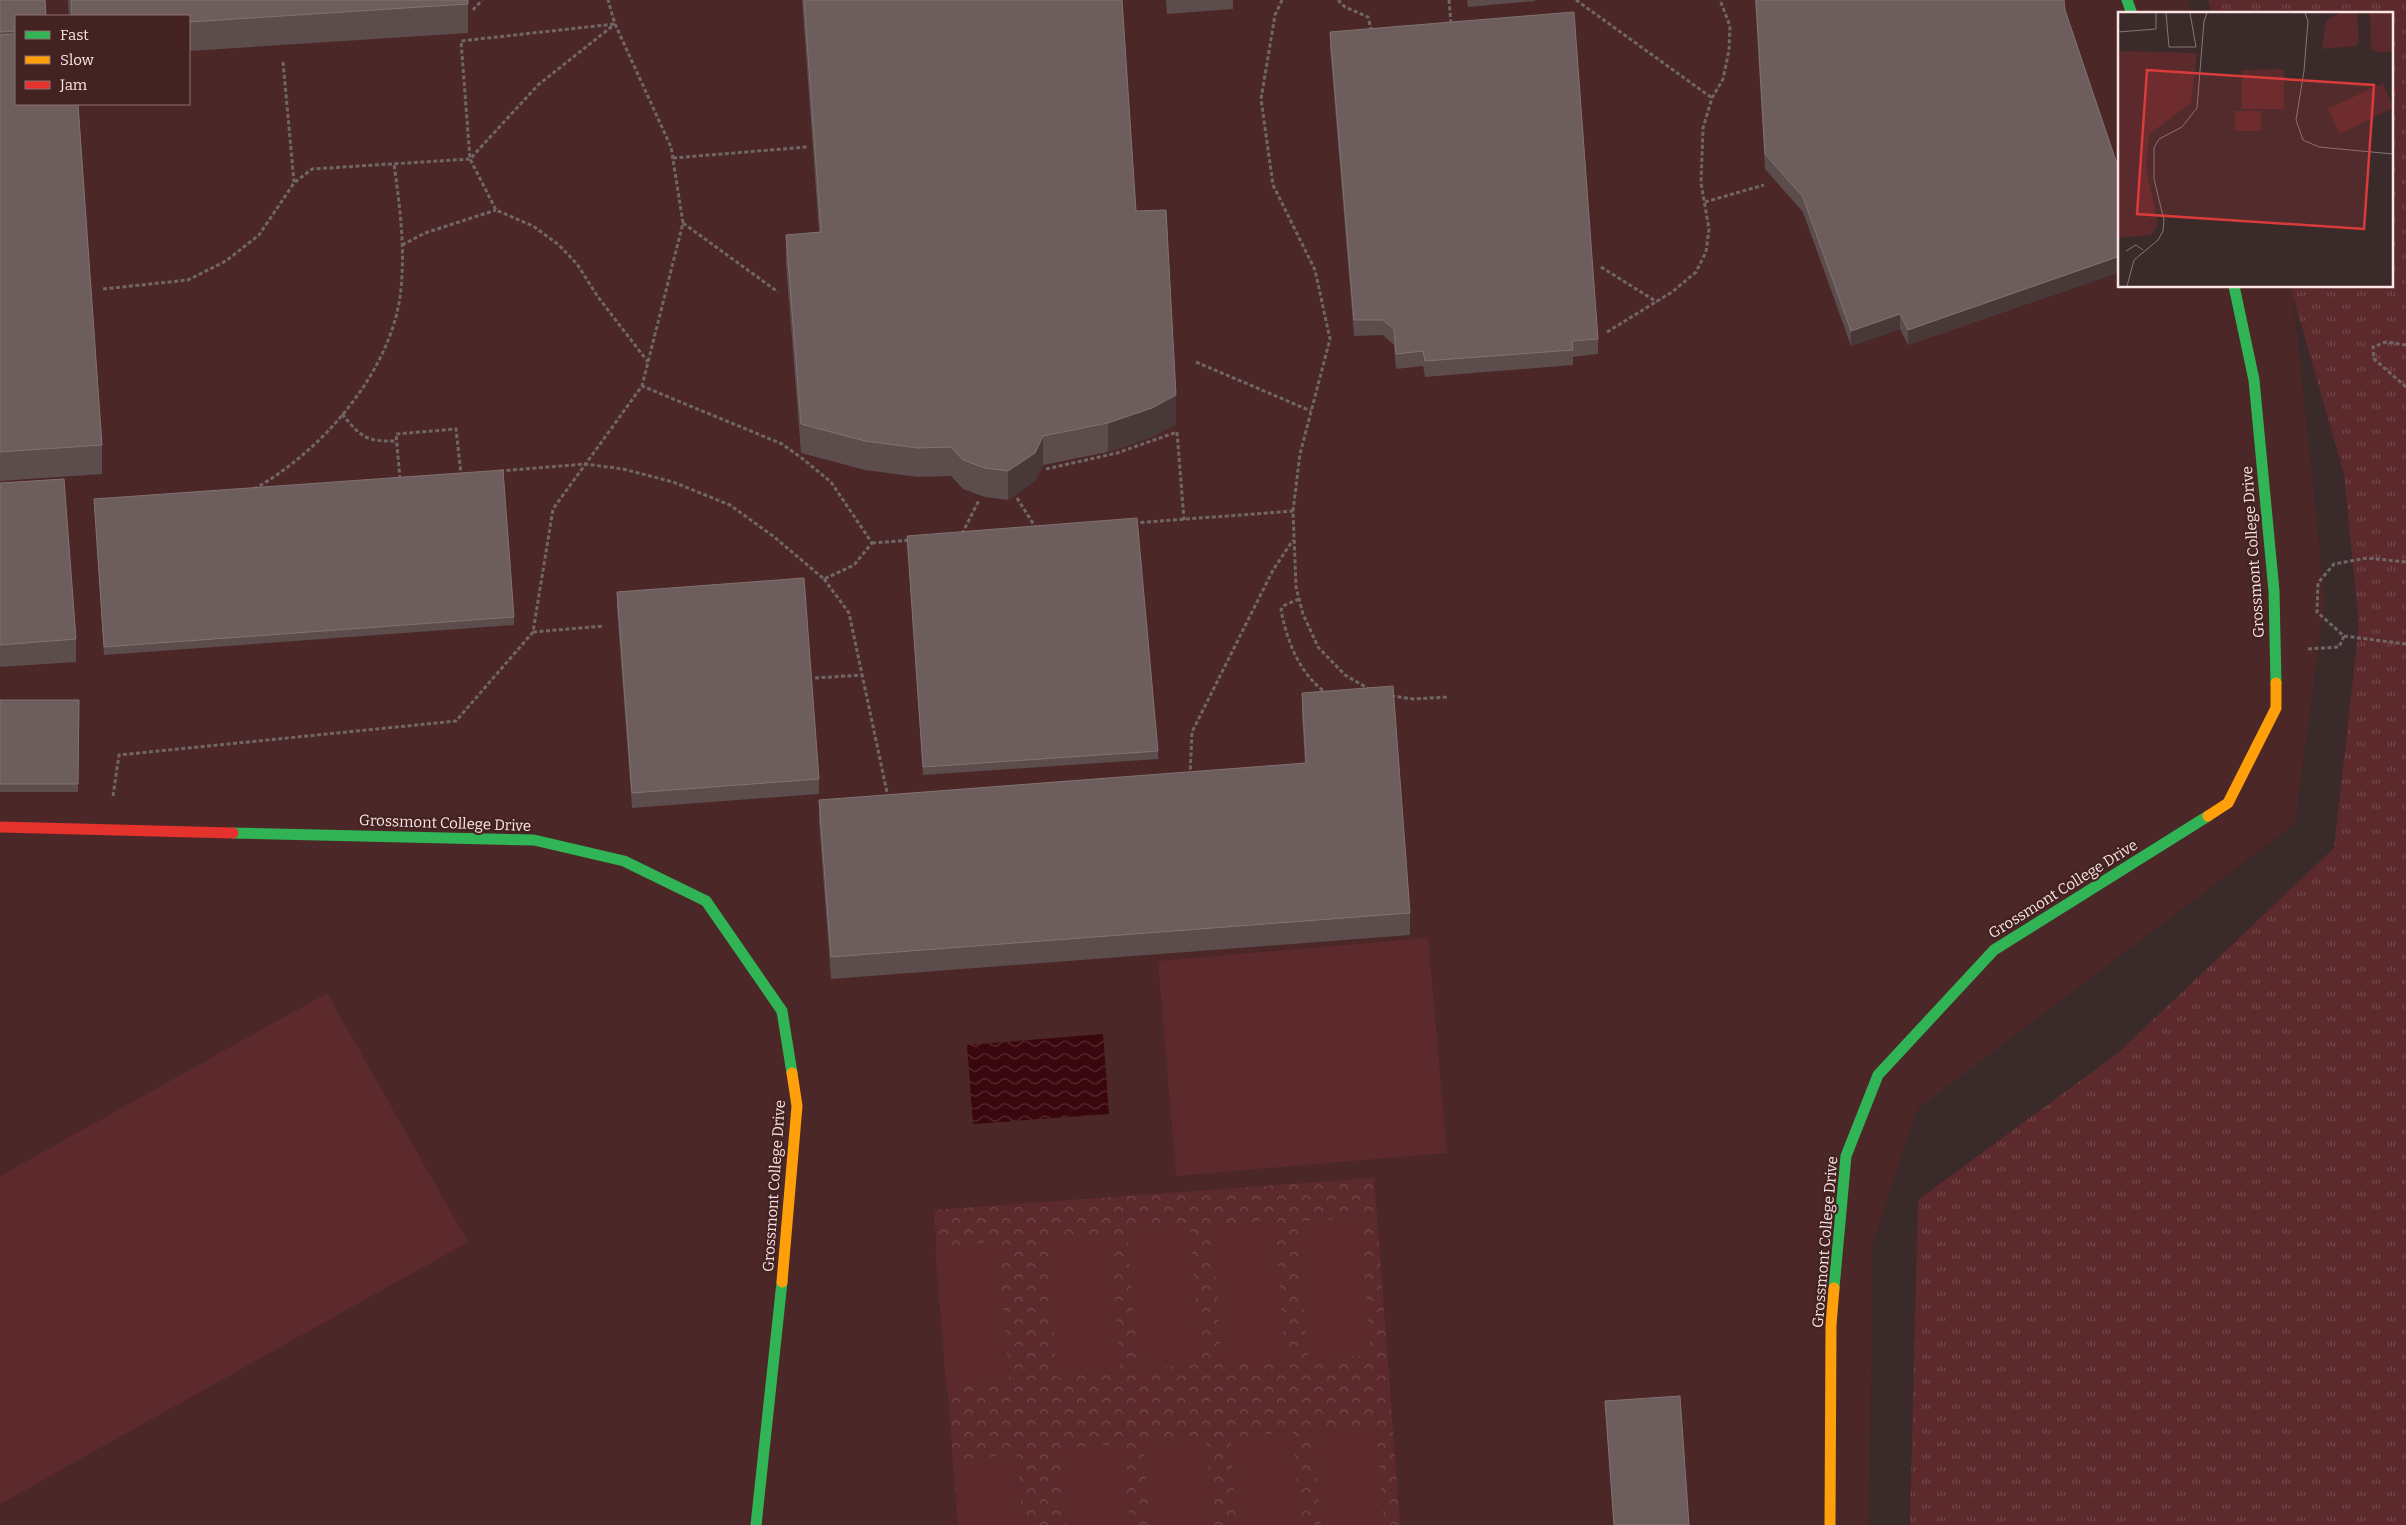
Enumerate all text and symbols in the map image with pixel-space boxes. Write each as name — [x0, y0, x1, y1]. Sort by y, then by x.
inset map — [2118, 12, 2394, 288]
legend — [15, 15, 190, 105]
text: Fast — [60, 26, 89, 44]
text: Slow — [60, 51, 95, 69]
text: Jam — [59, 76, 88, 94]
street label: Grossmont College Drive — [2238, 465, 2268, 639]
street label: Grossmont College Drive — [359, 811, 531, 835]
street label: Grossmont College Drive — [1985, 836, 2141, 942]
street label: Grossmont College Drive — [759, 1099, 789, 1273]
street label: Grossmont College Drive — [1809, 1155, 1841, 1329]

